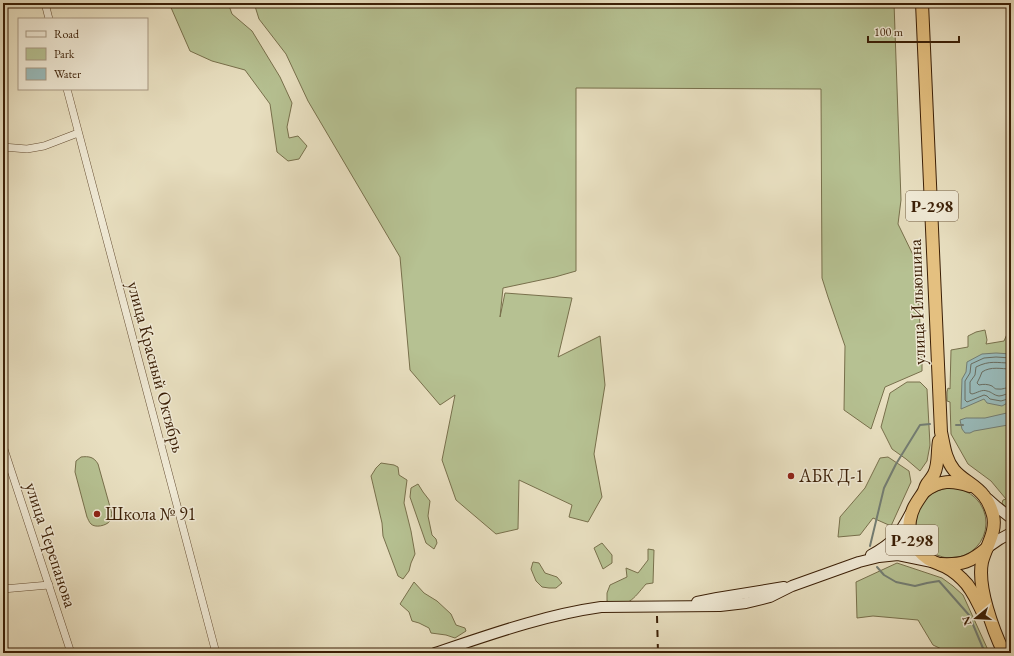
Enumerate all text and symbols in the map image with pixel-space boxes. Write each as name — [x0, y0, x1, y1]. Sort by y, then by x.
legend — [18, 18, 148, 90]
scale bar — [868, 18, 959, 44]
text: 100 m — [874, 24, 904, 40]
text: Road — [54, 26, 80, 42]
text: Park — [54, 46, 75, 62]
text: Water — [54, 66, 81, 82]
road number: Р-298 — [906, 191, 958, 221]
street label: улица Ильюшина — [903, 238, 930, 365]
street label: улица Красный Октябрь — [123, 279, 190, 455]
place label: АБК Д-1 — [798, 464, 864, 487]
marker: АБК Д-1 — [786, 471, 796, 481]
street label: улица Черепанова — [20, 479, 83, 611]
place label: Школа № 91 — [105, 502, 196, 525]
marker: Школа № 91 — [92, 509, 102, 519]
road number: Р-298 — [886, 525, 938, 555]
north arrow — [956, 598, 996, 638]
text: N — [958, 615, 975, 627]

